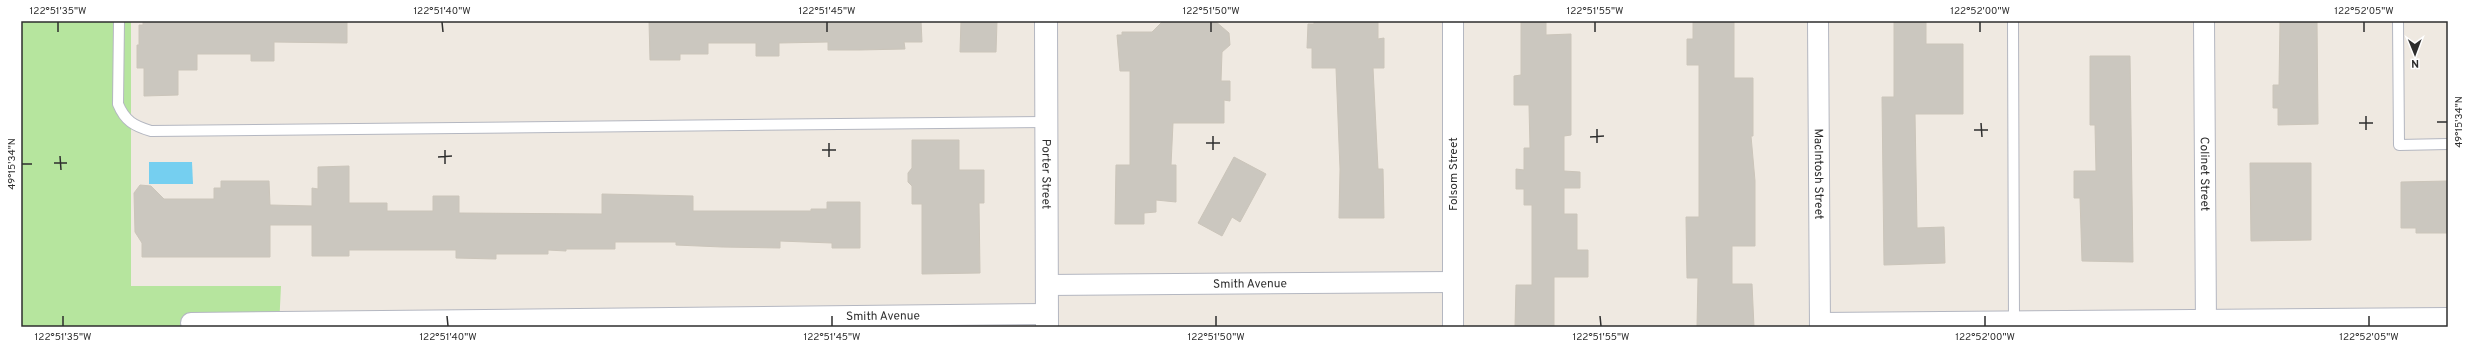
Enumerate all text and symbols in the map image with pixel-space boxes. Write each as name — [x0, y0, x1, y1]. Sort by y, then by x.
text: 122°51'35"W — [30, 5, 86, 18]
text: 122°51'40"W — [413, 5, 471, 18]
text: 122°51'45"W — [799, 5, 856, 18]
text: 122°51'50"W — [1182, 5, 1240, 18]
text: 122°51'55"W — [1567, 5, 1624, 18]
text: 122°52'00"W — [1950, 5, 2010, 18]
text: 122°52'05"W — [2334, 5, 2394, 18]
north arrow — [2395, 34, 2435, 74]
text: N — [2411, 56, 2419, 70]
text: 49°15'34"N — [2453, 96, 2466, 148]
street label: MacIntosh Street — [1810, 128, 1826, 220]
street label: Folsom Street — [1446, 137, 1462, 211]
street label: Colinet Street — [2196, 137, 2212, 211]
text: 49°15'34"N — [6, 138, 19, 190]
street label: Porter Street — [1037, 139, 1054, 209]
street label: Smith Avenue — [1213, 276, 1287, 293]
street label: Smith Avenue — [846, 308, 920, 325]
text: 122°51'35"W — [35, 331, 91, 344]
text: 122°51'40"W — [419, 331, 477, 344]
text: 122°51'45"W — [804, 331, 861, 344]
text: 122°51'50"W — [1187, 331, 1245, 344]
text: 122°51'55"W — [1573, 331, 1630, 344]
text: 122°52'00"W — [1955, 331, 2015, 344]
text: 122°52'05"W — [2339, 331, 2399, 344]

